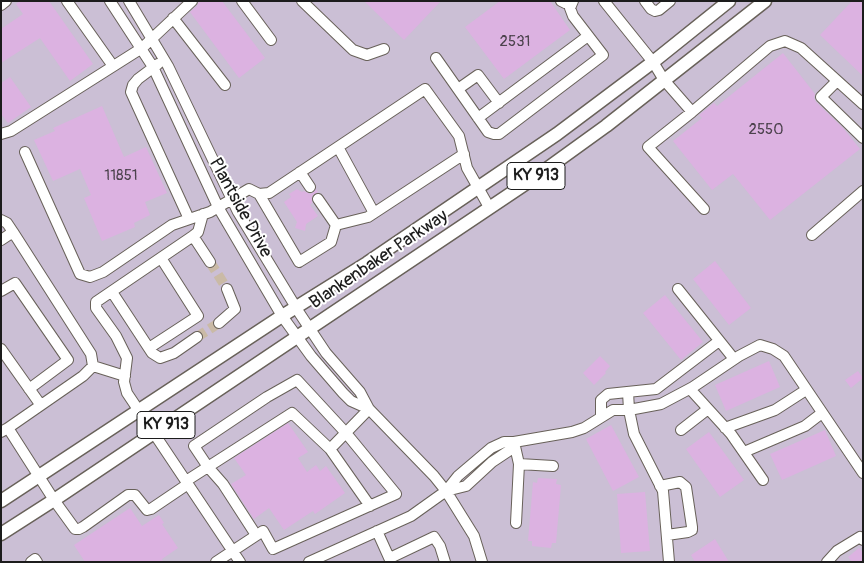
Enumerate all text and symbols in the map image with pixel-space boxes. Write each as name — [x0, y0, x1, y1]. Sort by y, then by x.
house number: 2531 — [500, 33, 530, 51]
house number: 2550 — [749, 121, 783, 139]
street label: Plantside Drive — [204, 154, 276, 262]
road number: KY 913 — [507, 162, 565, 190]
house number: 11851 — [104, 167, 138, 185]
street label: Blankenbaker Parkway — [306, 206, 452, 314]
road number: KY 913 — [137, 412, 195, 438]

